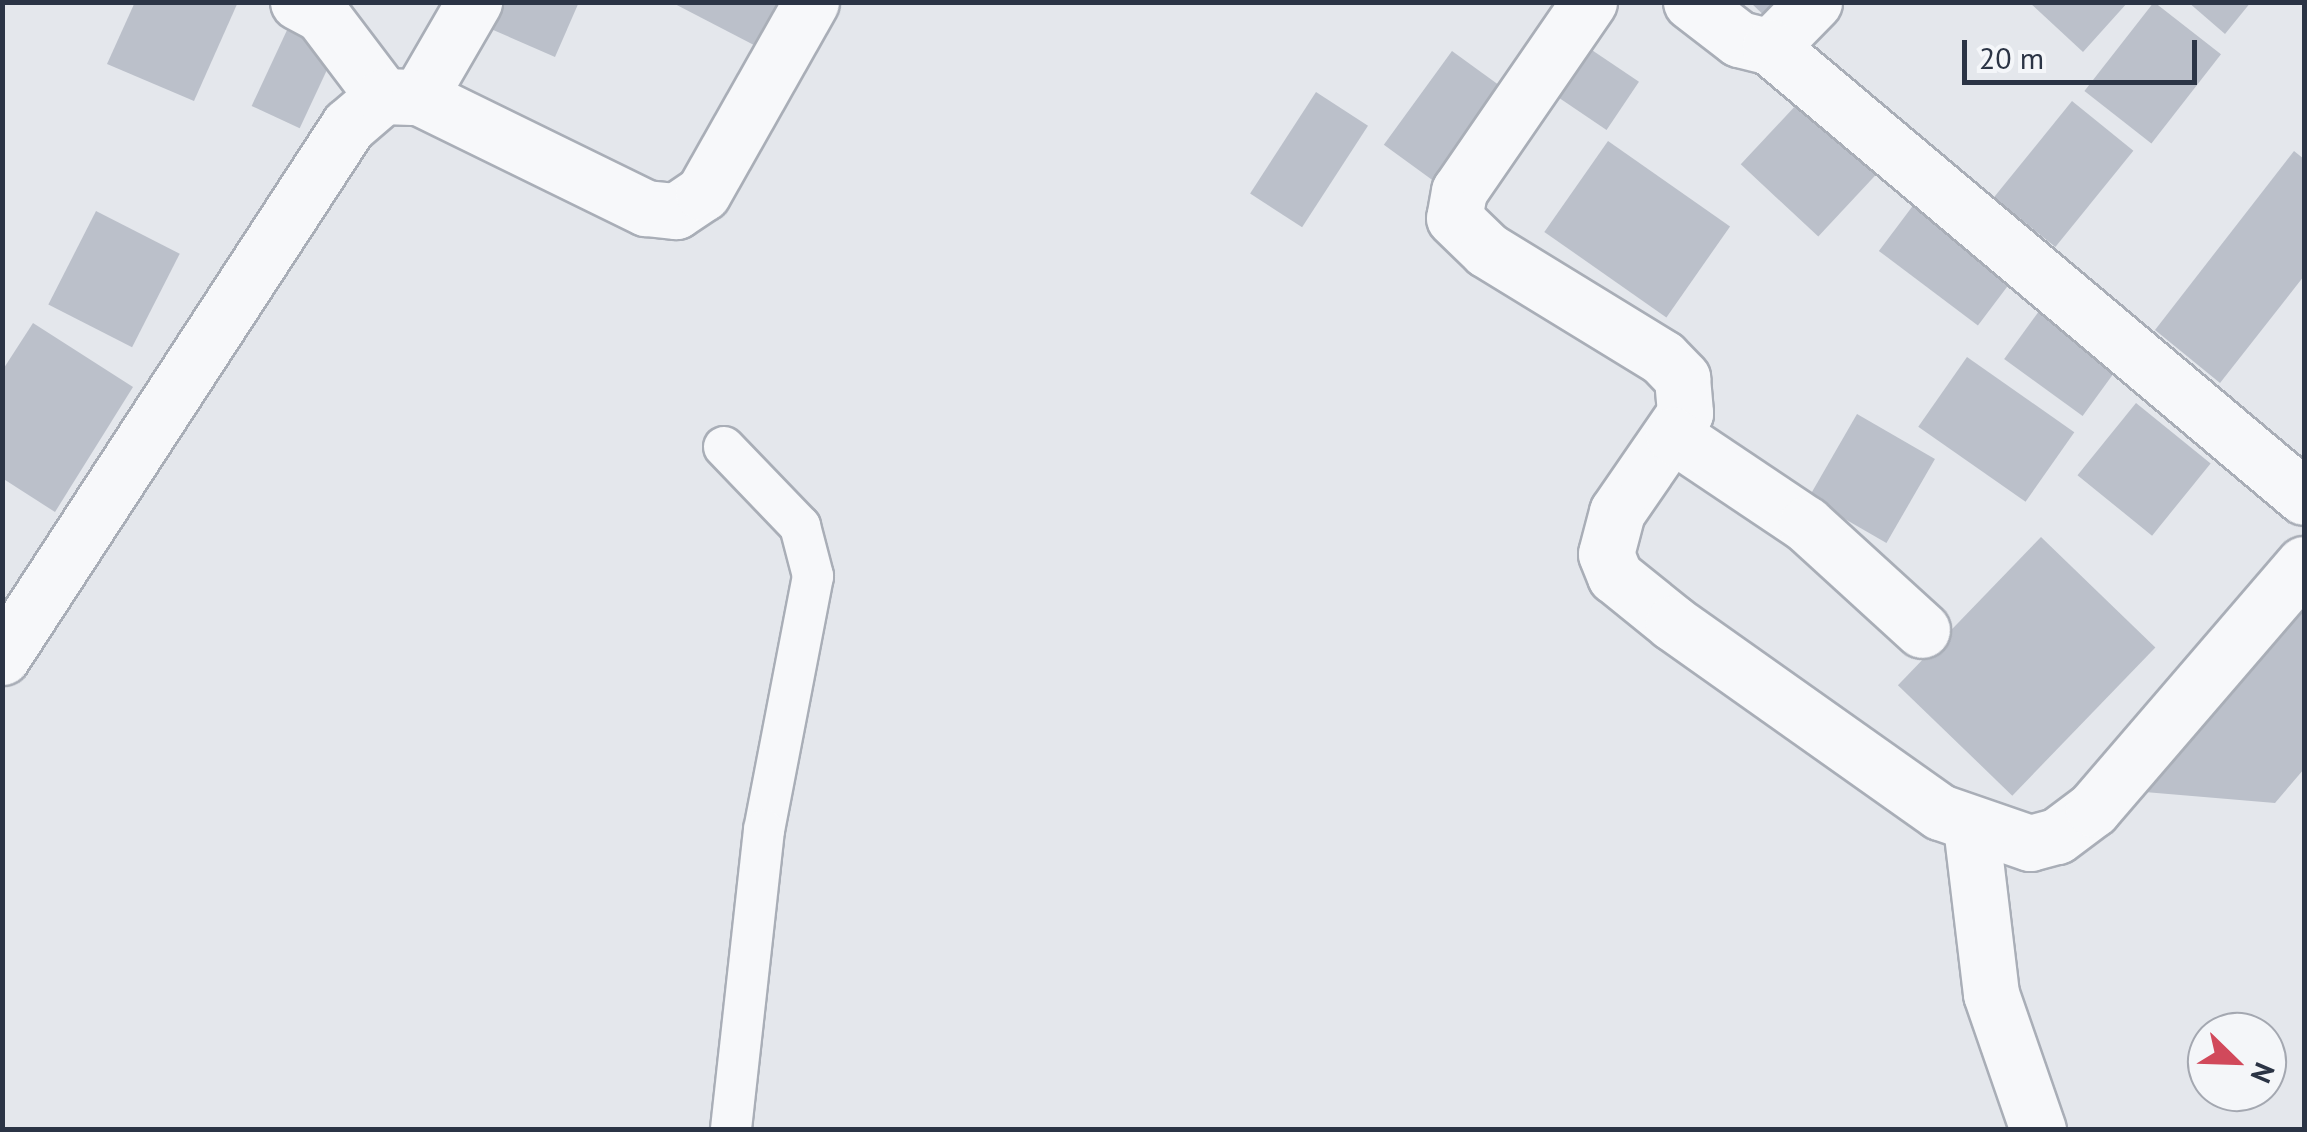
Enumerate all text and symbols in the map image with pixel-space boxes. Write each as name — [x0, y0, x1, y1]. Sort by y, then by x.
scale bar — [1967, 20, 2202, 82]
text: 20 m — [1979, 38, 2044, 77]
north arrow — [2187, 1012, 2287, 1112]
text: N — [2243, 1057, 2284, 1089]

